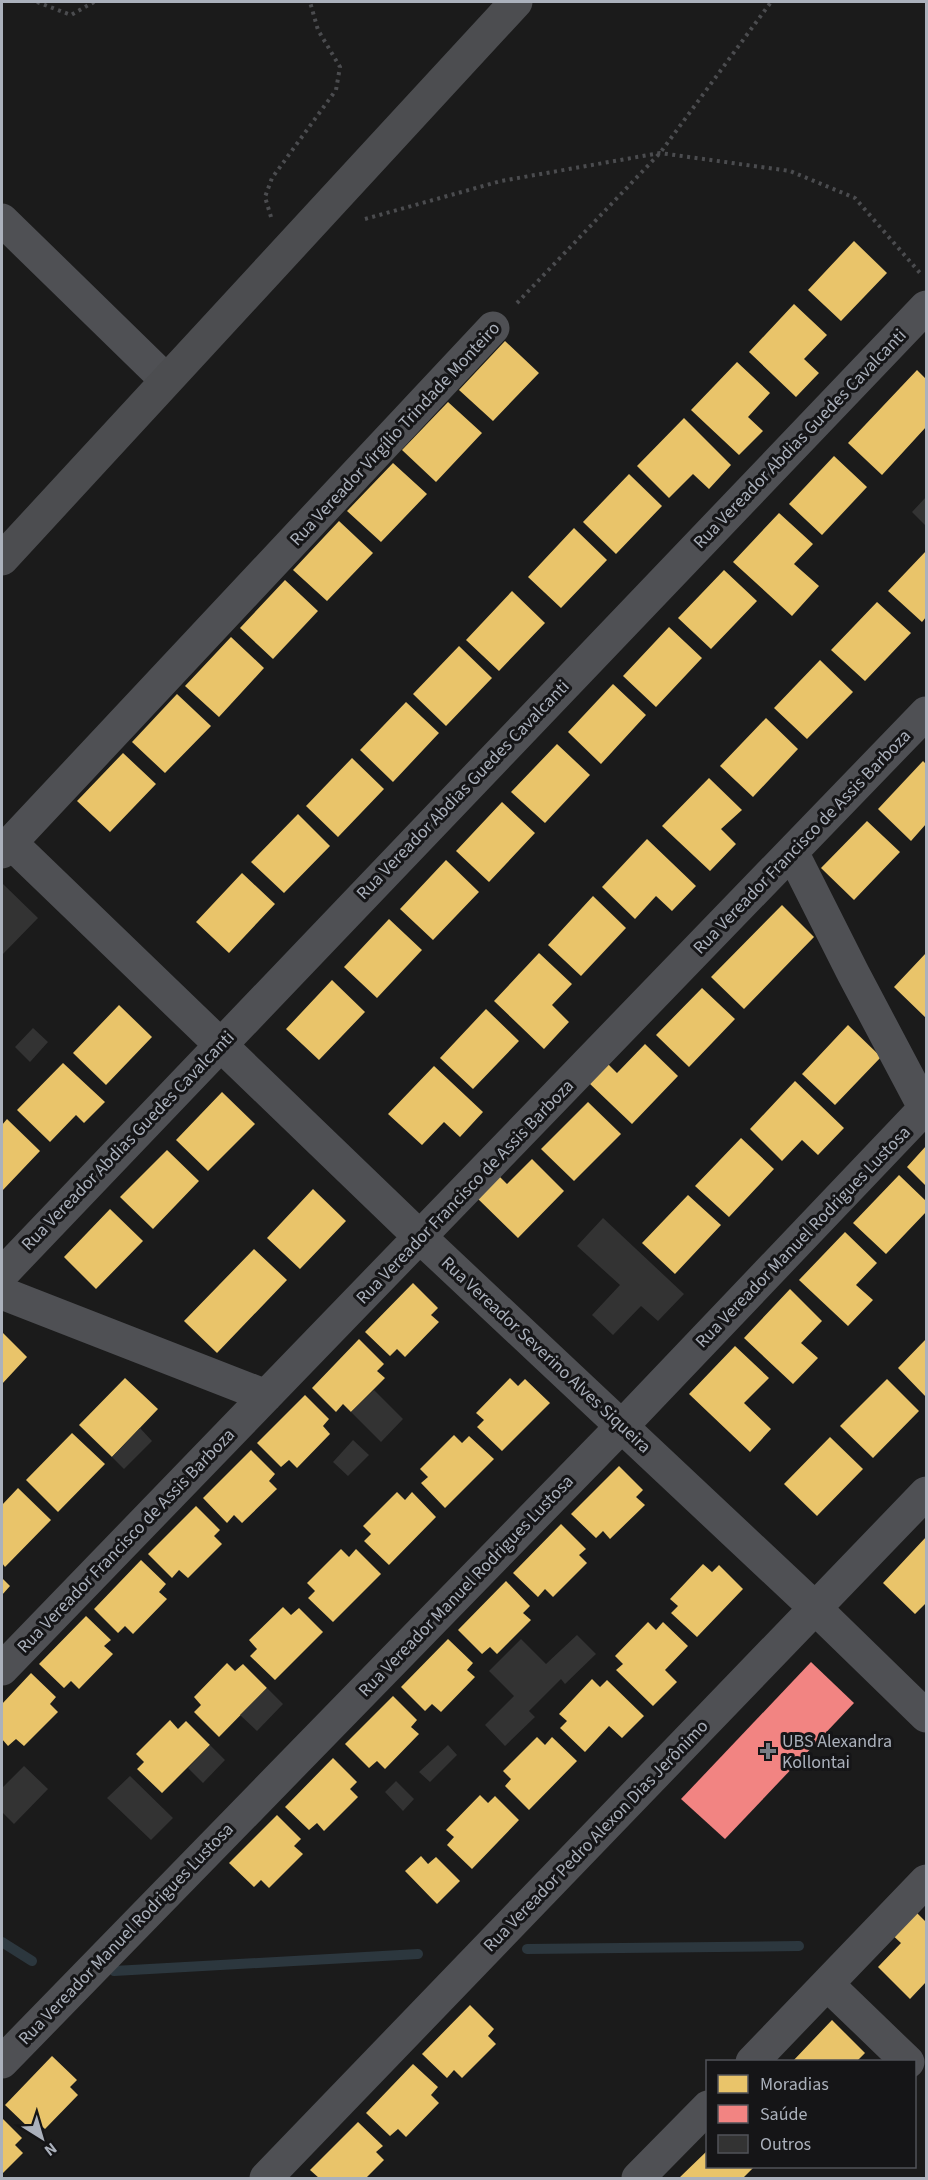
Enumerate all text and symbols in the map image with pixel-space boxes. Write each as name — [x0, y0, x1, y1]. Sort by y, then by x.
street label: Rua Vereador Virgílio Trindade Monteiro — [284, 316, 506, 552]
street label: Rua Vereador Abdias Guedes Cavalcanti — [688, 324, 912, 554]
street label: Rua Vereador Abdias Guedes Cavalcanti — [351, 675, 575, 905]
street label: Rua Vereador Francisco de Assis Barboza — [687, 724, 917, 960]
street label: Rua Vereador Abdias Guedes Cavalcanti — [16, 1026, 240, 1256]
street label: Rua Vereador Francisco de Assis Barboza — [350, 1074, 580, 1310]
street label: Rua Vereador Manuel Rodrigues Lustosa — [690, 1120, 916, 1354]
street label: Rua Vereador Severino Alves Siqueira — [436, 1251, 656, 1459]
street label: Rua Vereador Francisco de Assis Barboza — [11, 1423, 241, 1659]
street label: Rua Vereador Manuel Rodrigues Lustosa — [353, 1469, 579, 1703]
street label: Rua Vereador Pedro Alexon Dias Jerônimo — [478, 1714, 714, 1958]
place label: UBS Alexandra Kollontai — [782, 1729, 892, 1775]
marker: UBS Alexandra Kollontai — [759, 1742, 777, 1760]
street label: Rua Vereador Manuel Rodrigues Lustosa — [13, 1817, 239, 2051]
legend — [706, 2060, 916, 2168]
text: Moradias — [760, 2072, 829, 2097]
text: Saúde — [760, 2102, 807, 2127]
north arrow — [12, 2108, 72, 2168]
text: Outros — [760, 2132, 811, 2157]
text: N — [40, 2137, 61, 2161]

